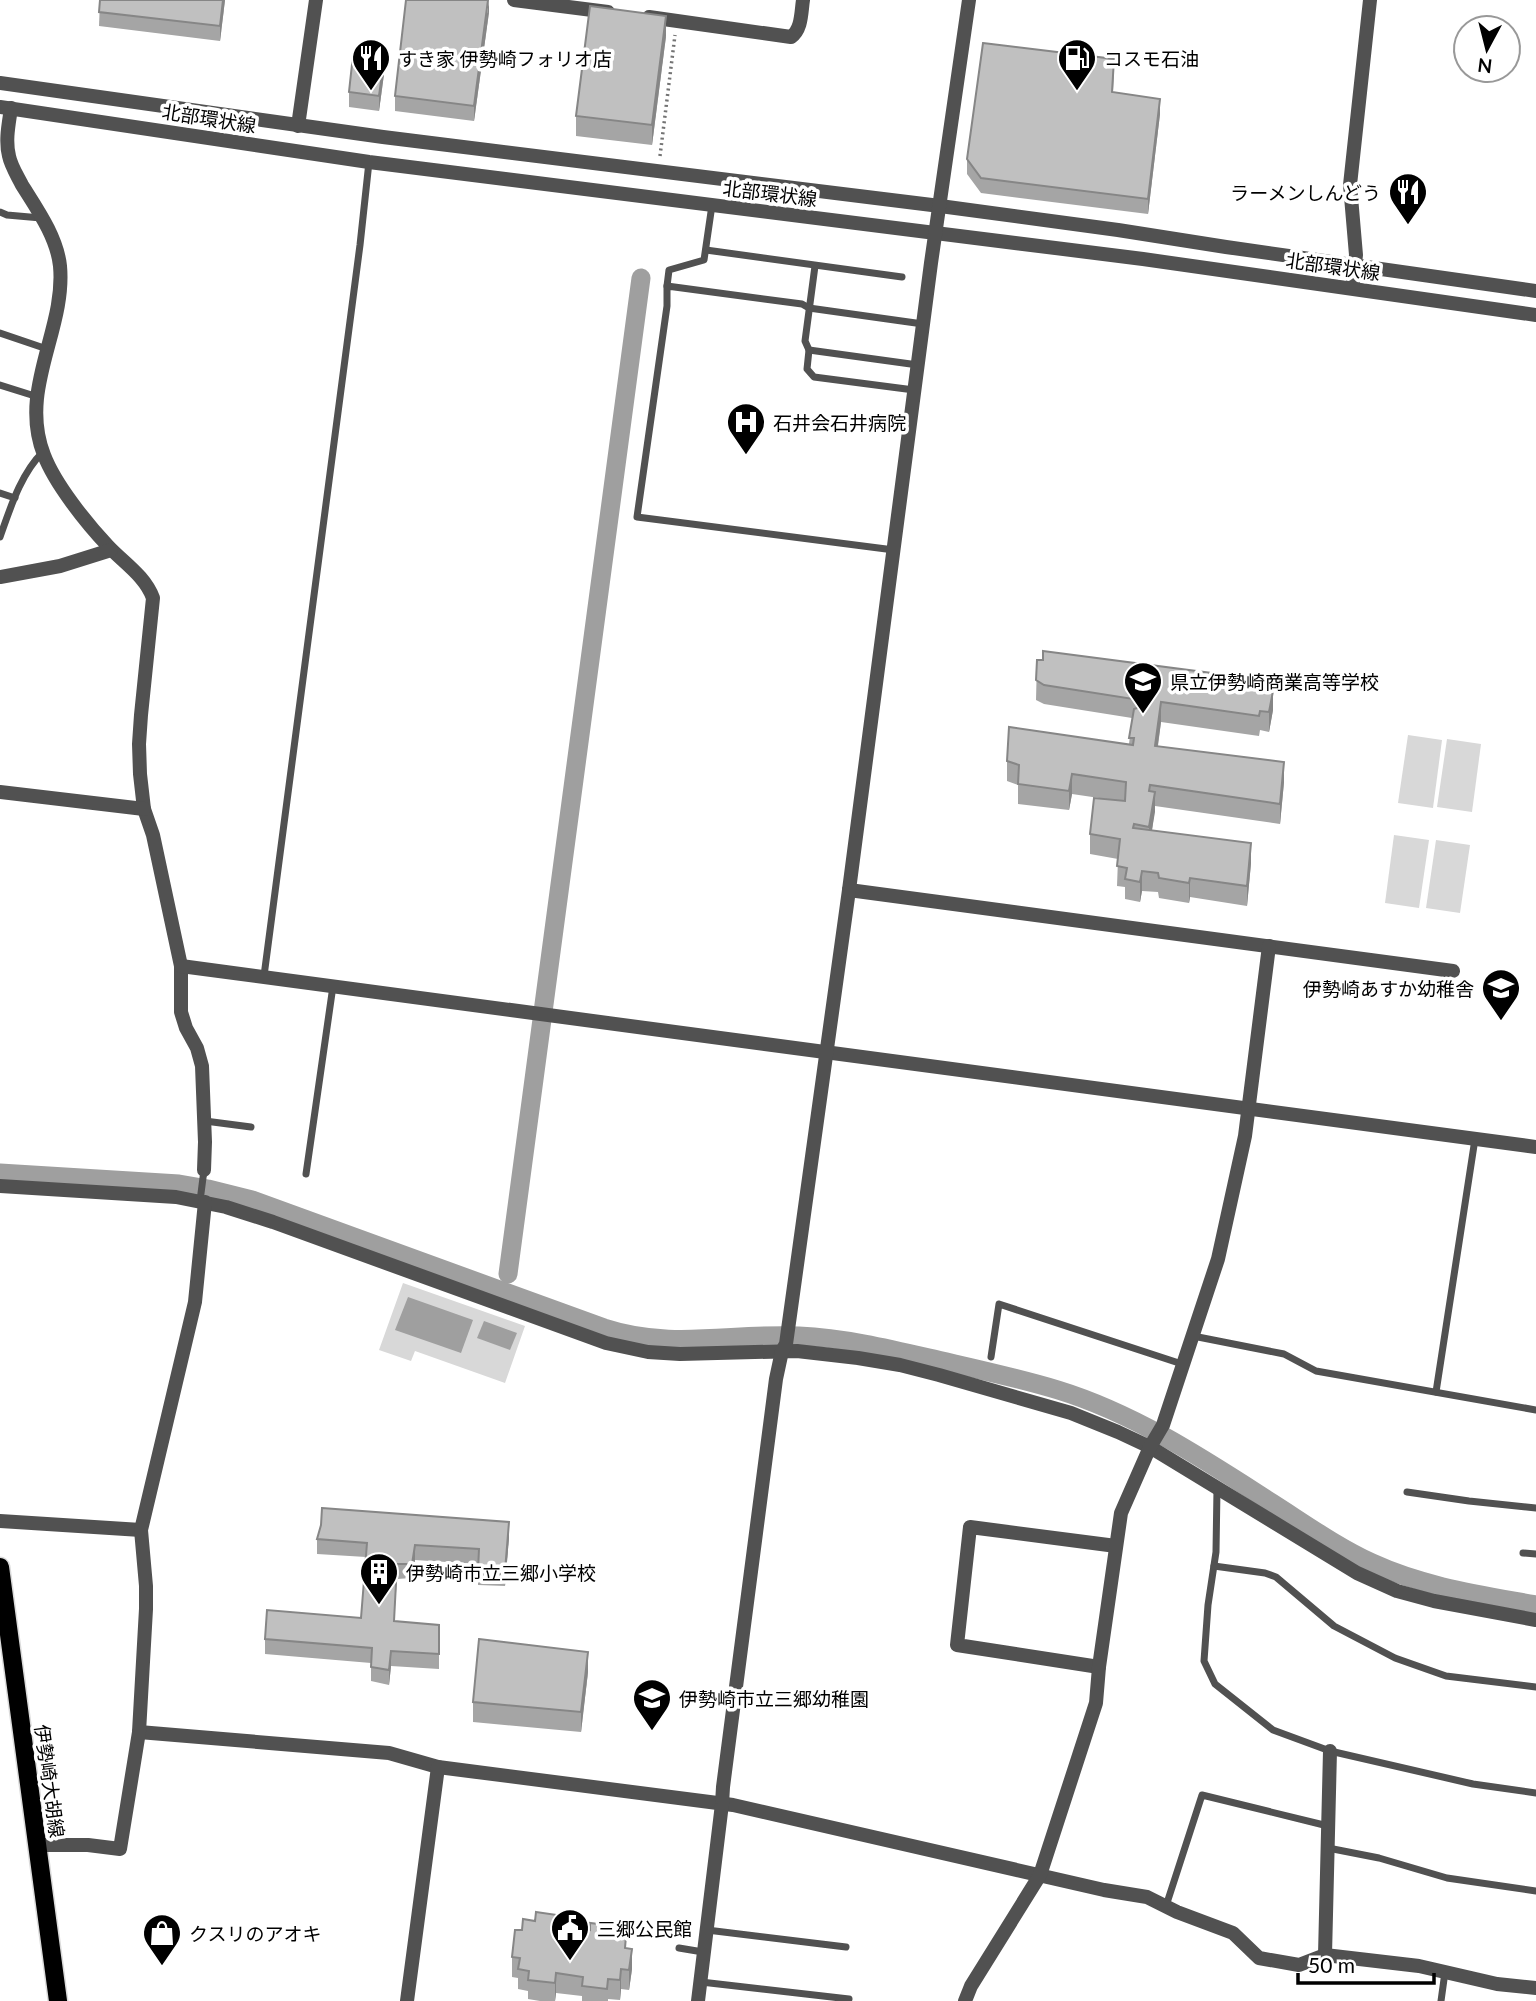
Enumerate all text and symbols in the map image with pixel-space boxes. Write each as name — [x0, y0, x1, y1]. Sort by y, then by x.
north arrow — [1452, 14, 1522, 84]
restaurant icon: すき家 伊勢崎フォリオ店 — [350, 37, 392, 92]
fuel station icon: コスモ石油 — [1056, 37, 1098, 92]
place label: すき家 伊勢崎フォリオ店 — [398, 47, 612, 70]
place label: コスモ石油 — [1104, 47, 1199, 70]
text: N — [1476, 54, 1494, 79]
street label: 北部環状線 — [160, 99, 258, 137]
restaurant icon: ラーメンしんどう — [1387, 171, 1429, 226]
street label: 北部環状線 — [721, 176, 819, 210]
place label: ラーメンしんどう — [1230, 181, 1381, 204]
street label: 北部環状線 — [1284, 248, 1382, 284]
hospital icon: 石井会石井病院 — [725, 401, 767, 456]
place label: 石井会石井病院 — [773, 411, 906, 434]
school or university icon: 県立伊勢崎商業高等学校 — [1122, 660, 1164, 715]
place label: 県立伊勢崎商業高等学校 — [1170, 670, 1379, 693]
school or university icon: 伊勢崎あすか幼稚舎 — [1480, 967, 1522, 1022]
place label: 伊勢崎あすか幼稚舎 — [1303, 977, 1474, 1000]
building icon: 伊勢崎市立三郷小学校 — [358, 1551, 400, 1606]
place label: 伊勢崎市立三郷小学校 — [406, 1561, 596, 1584]
school or university icon: 伊勢崎市立三郷幼稚園 — [631, 1677, 673, 1732]
place label: 伊勢崎市立三郷幼稚園 — [679, 1687, 869, 1710]
street label: 伊勢崎大胡線 — [31, 1723, 69, 1839]
public building icon: 三郷公民館 — [549, 1907, 591, 1962]
shop icon: クスリのアオキ — [141, 1912, 183, 1967]
place label: 三郷公民館 — [597, 1917, 692, 1940]
place label: クスリのアオキ — [189, 1922, 321, 1945]
scale bar — [1298, 1941, 1434, 1985]
text: 50 m — [1308, 1952, 1355, 1977]

